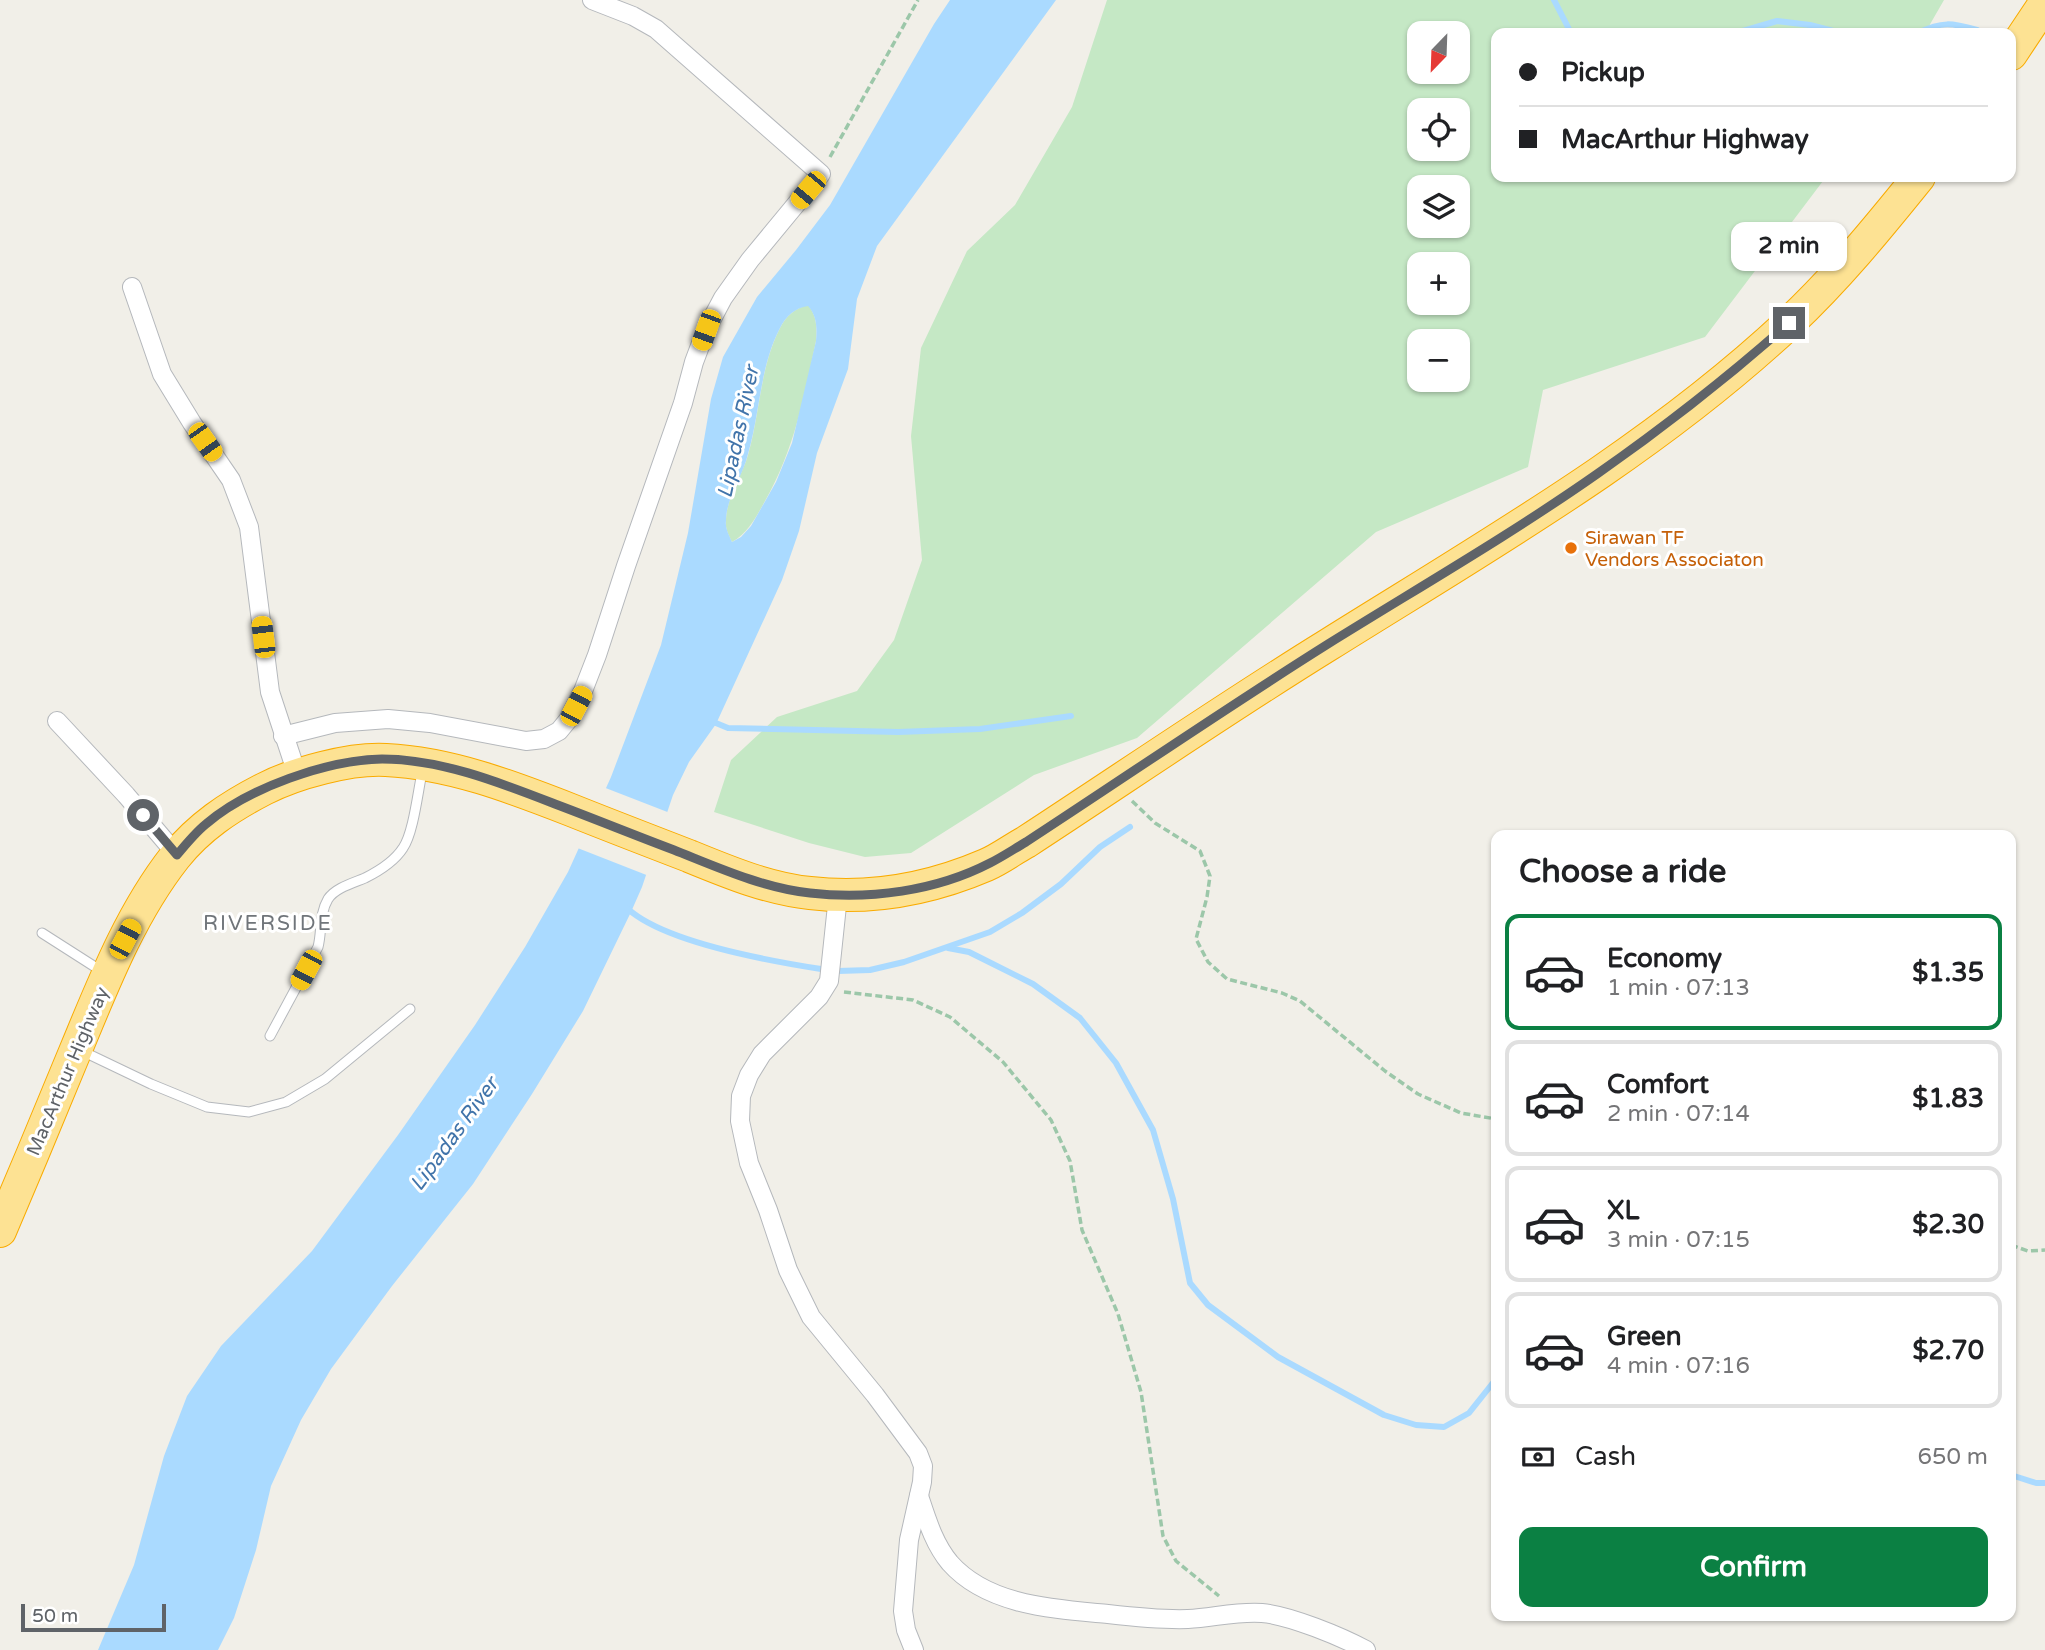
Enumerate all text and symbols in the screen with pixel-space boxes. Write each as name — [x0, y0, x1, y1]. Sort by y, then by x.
north arrow — [1407, 21, 1470, 84]
map controls — [1407, 21, 1470, 392]
text: Pickup — [1561, 57, 1645, 88]
button: locate — [1407, 98, 1470, 161]
text: MacArthur Highway — [1561, 124, 1809, 155]
car — [787, 167, 830, 213]
button: layers — [1407, 175, 1470, 238]
callout: 2 min — [1731, 222, 1847, 270]
text: 2 min — [1758, 232, 1820, 260]
button: + — [1407, 252, 1470, 315]
car — [689, 307, 724, 353]
route end — [1773, 307, 1805, 339]
button: − — [1407, 329, 1470, 392]
water label: Lipadas River — [712, 361, 765, 500]
car — [185, 419, 226, 465]
place label: Sirawan TF Vendors Associaton — [1585, 527, 1764, 571]
marker: Sirawan TF Vendors Associaton — [1563, 540, 1579, 556]
car — [251, 615, 276, 659]
car — [557, 683, 596, 729]
route start — [127, 799, 159, 831]
text: Choose a ride — [1519, 853, 1726, 891]
district label: RIVERSIDE — [203, 911, 333, 936]
car — [106, 916, 145, 962]
icon: car — [1523, 941, 1586, 1004]
text: Economy — [1607, 943, 1722, 974]
car — [287, 947, 326, 993]
text: $1.35 — [1912, 957, 1984, 988]
text: 1 min · 07:13 — [1607, 974, 1750, 1002]
street label: MacArthur Highway — [22, 984, 113, 1159]
icon: car — [1523, 1067, 1586, 1130]
text: Comfort — [1607, 1069, 1709, 1100]
water label: Lipadas River — [405, 1070, 506, 1196]
text: $1.83 — [1912, 1083, 1984, 1114]
text: 2 min · 07:14 — [1607, 1100, 1750, 1128]
icon: car — [1523, 1193, 1586, 1256]
text: XL — [1607, 1195, 1639, 1226]
text: $2.30 — [1912, 1209, 1984, 1240]
text: 3 min · 07:15 — [1607, 1226, 1750, 1254]
icon: car — [1523, 1319, 1586, 1382]
text: Green — [1607, 1321, 1682, 1352]
text: $2.70 — [1912, 1335, 1984, 1366]
text: 4 min · 07:16 — [1607, 1352, 1750, 1380]
icon: cash — [1519, 1438, 1557, 1476]
text: Cash — [1575, 1441, 1636, 1472]
text: 650 m — [1918, 1443, 1988, 1471]
button: Confirm — [1519, 1527, 1988, 1607]
scale bar — [21, 1601, 166, 1633]
text: 50 m — [32, 1605, 78, 1627]

